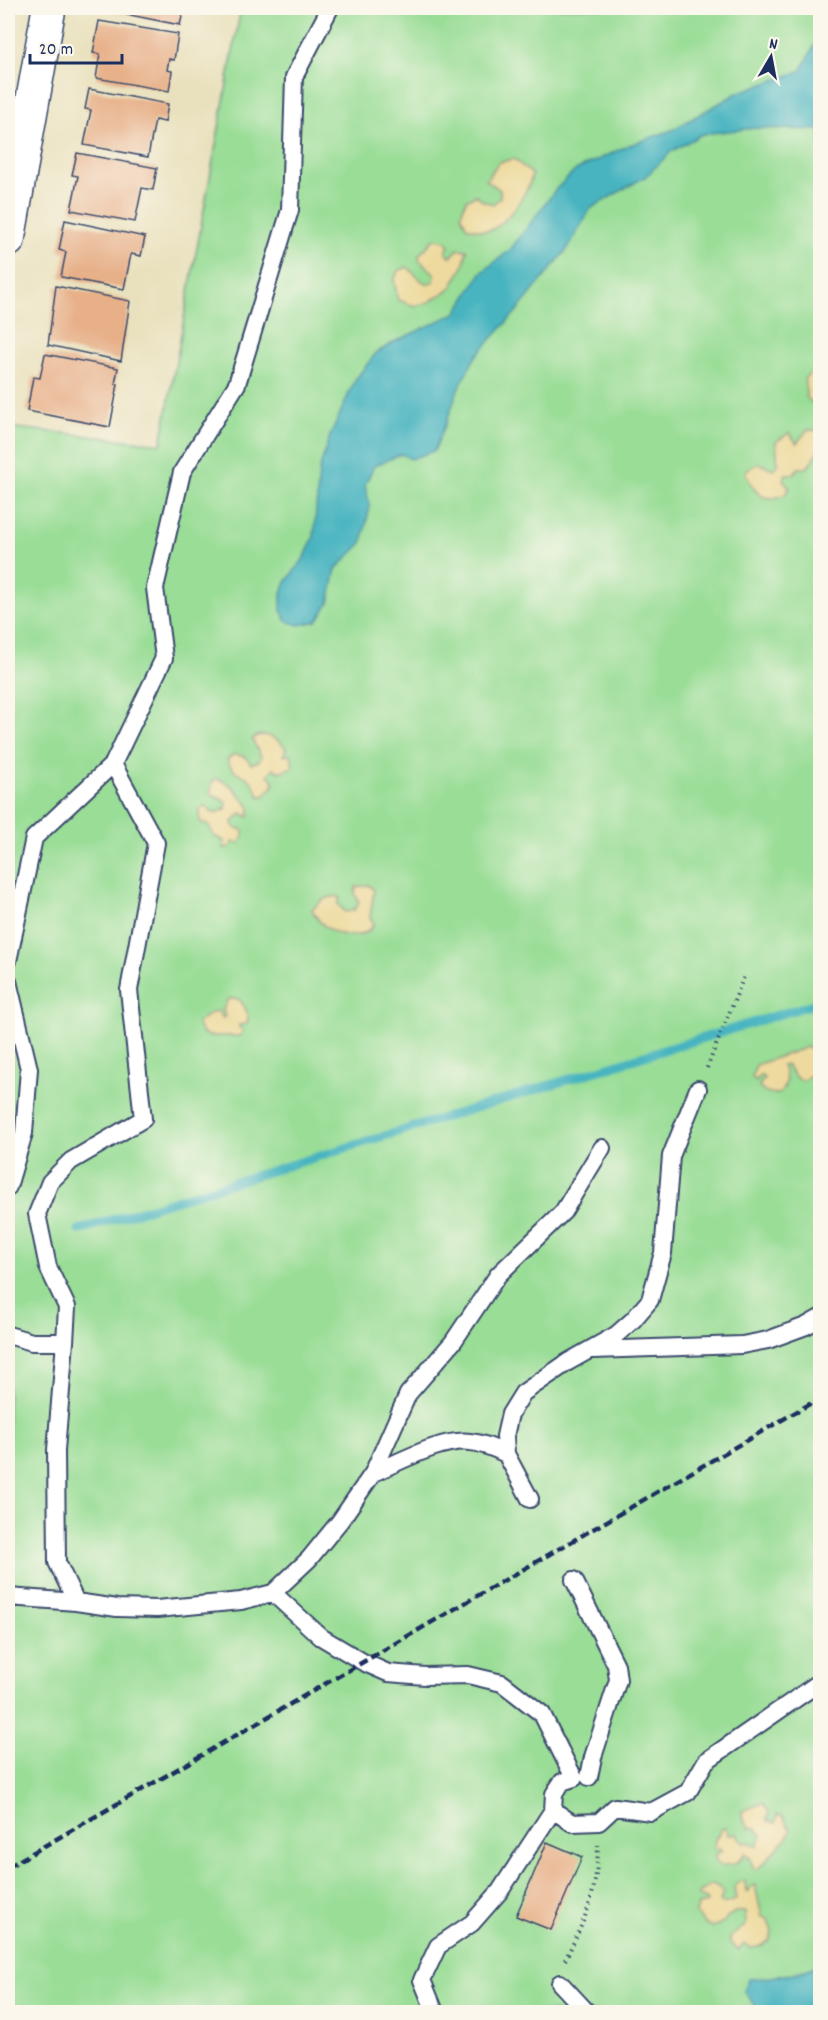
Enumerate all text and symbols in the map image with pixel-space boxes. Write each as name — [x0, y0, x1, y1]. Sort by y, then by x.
scale bar — [30, 27, 122, 65]
north arrow — [741, 27, 801, 87]
text: N — [767, 33, 779, 57]
text: 20 m — [39, 38, 73, 63]

